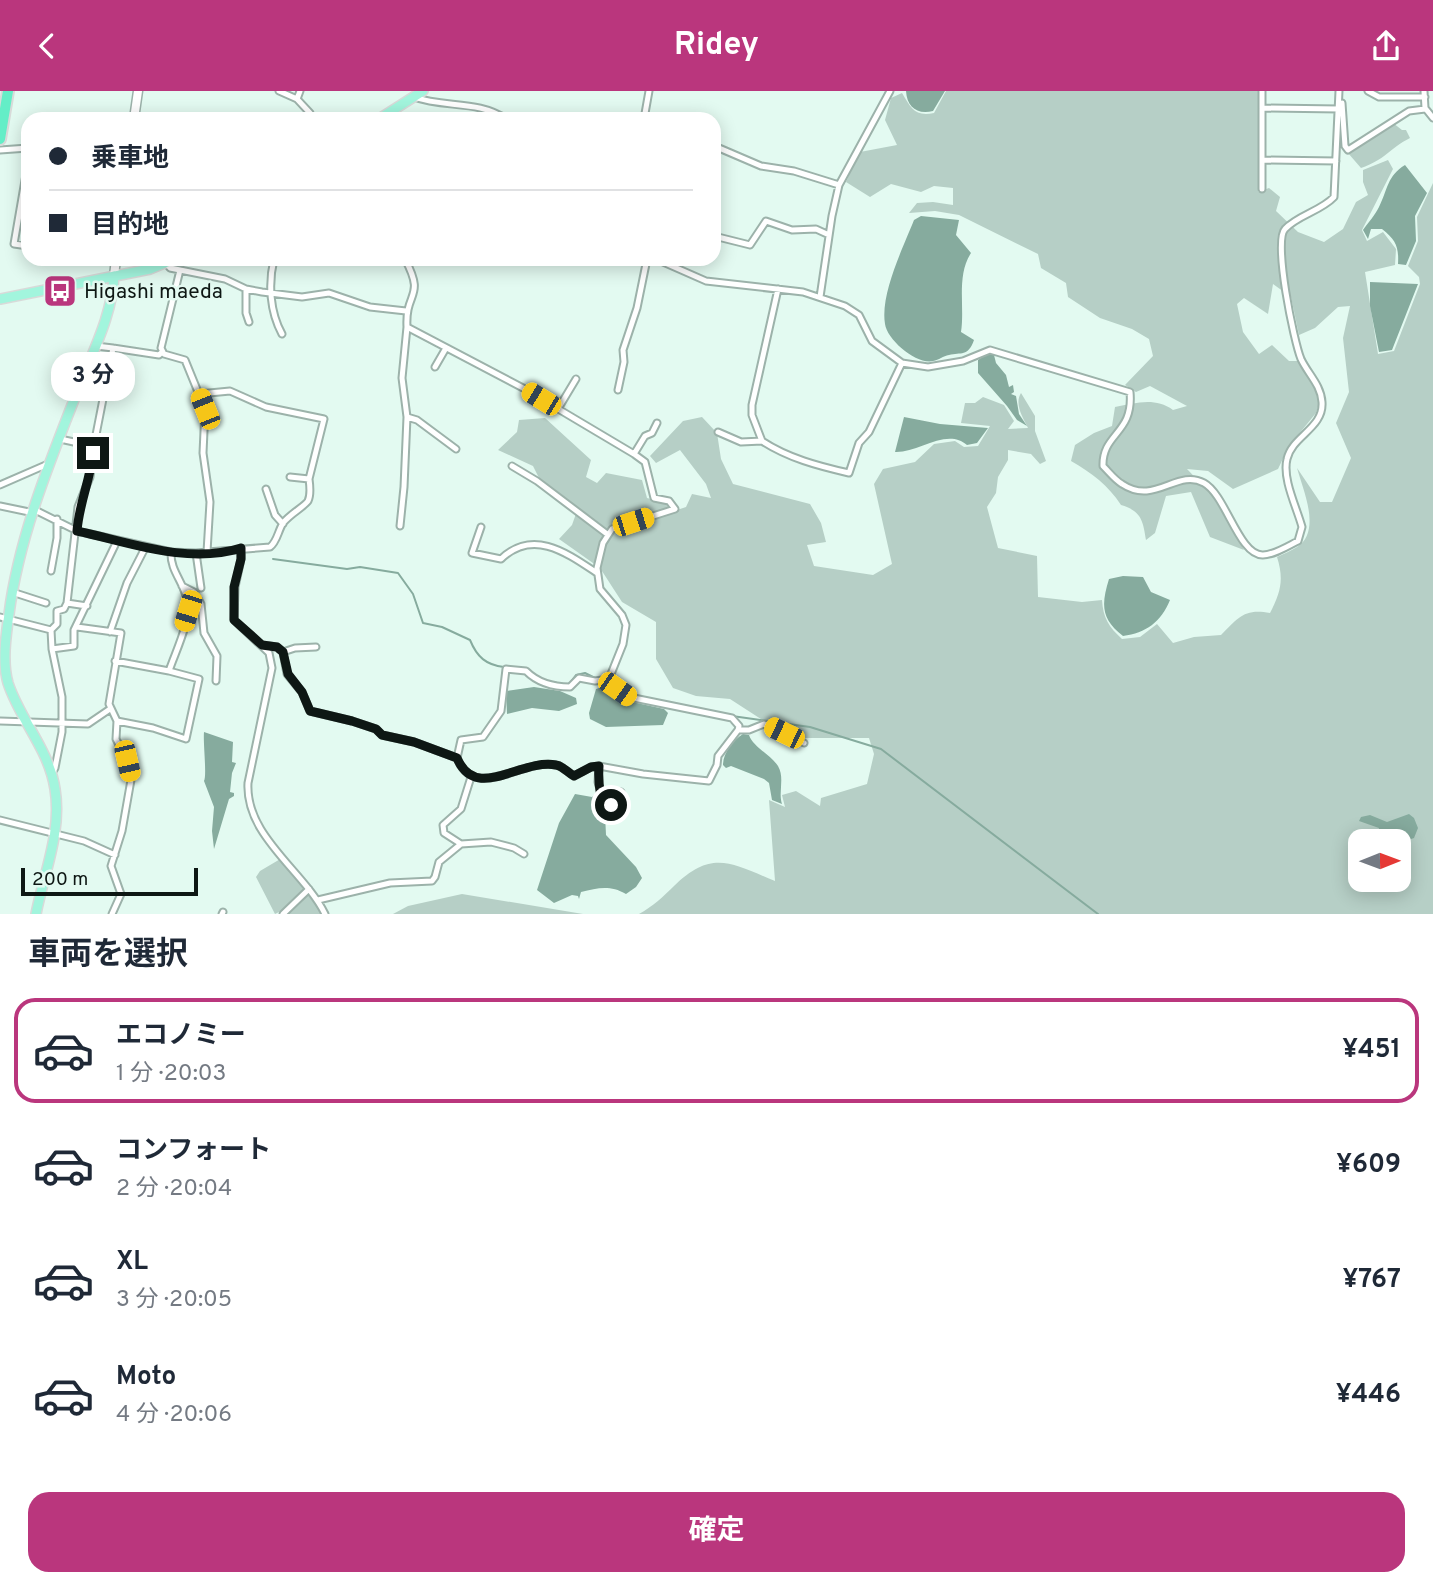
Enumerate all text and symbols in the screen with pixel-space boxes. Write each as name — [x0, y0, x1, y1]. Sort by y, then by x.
text: Ridey — [674, 26, 759, 66]
icon: back — [28, 27, 66, 65]
icon: share — [1367, 27, 1405, 65]
text: 乗車地 — [91, 143, 169, 176]
text: 目的地 — [91, 210, 169, 243]
bus stop icon: Higashi maeda — [41, 272, 79, 310]
place label: Higashi maeda — [84, 279, 223, 306]
callout: 3 分 — [51, 351, 135, 401]
text: 3 分 — [72, 362, 114, 391]
car — [518, 379, 565, 419]
car — [188, 386, 223, 432]
route end — [77, 437, 109, 469]
car — [610, 506, 657, 538]
car — [172, 588, 205, 634]
car — [594, 668, 641, 710]
car — [761, 714, 808, 752]
car — [113, 738, 142, 784]
route start — [595, 789, 627, 821]
north arrow — [1348, 829, 1410, 893]
map controls — [1348, 829, 1411, 892]
scale bar — [21, 865, 198, 897]
text: 200 m — [32, 868, 88, 892]
text: 車両を選択 — [28, 936, 188, 976]
icon: car — [32, 1019, 95, 1082]
text: エコノミー — [116, 1020, 246, 1053]
text: ¥451 — [1342, 1034, 1401, 1067]
text: 1 分 · 20:03 — [116, 1060, 226, 1089]
icon: car — [32, 1134, 95, 1197]
text: コンフォート — [116, 1135, 271, 1168]
text: ¥609 — [1336, 1149, 1401, 1182]
text: 2 分 · 20:04 — [116, 1175, 232, 1204]
text: XL — [116, 1246, 148, 1279]
icon: car — [32, 1249, 95, 1312]
text: ¥767 — [1343, 1264, 1401, 1297]
text: 3 分 · 20:05 — [116, 1286, 232, 1315]
text: Moto — [116, 1361, 176, 1394]
icon: car — [32, 1364, 95, 1427]
text: ¥446 — [1336, 1379, 1401, 1412]
text: 4 分 · 20:06 — [116, 1401, 232, 1430]
button: 確定 — [28, 1492, 1405, 1572]

